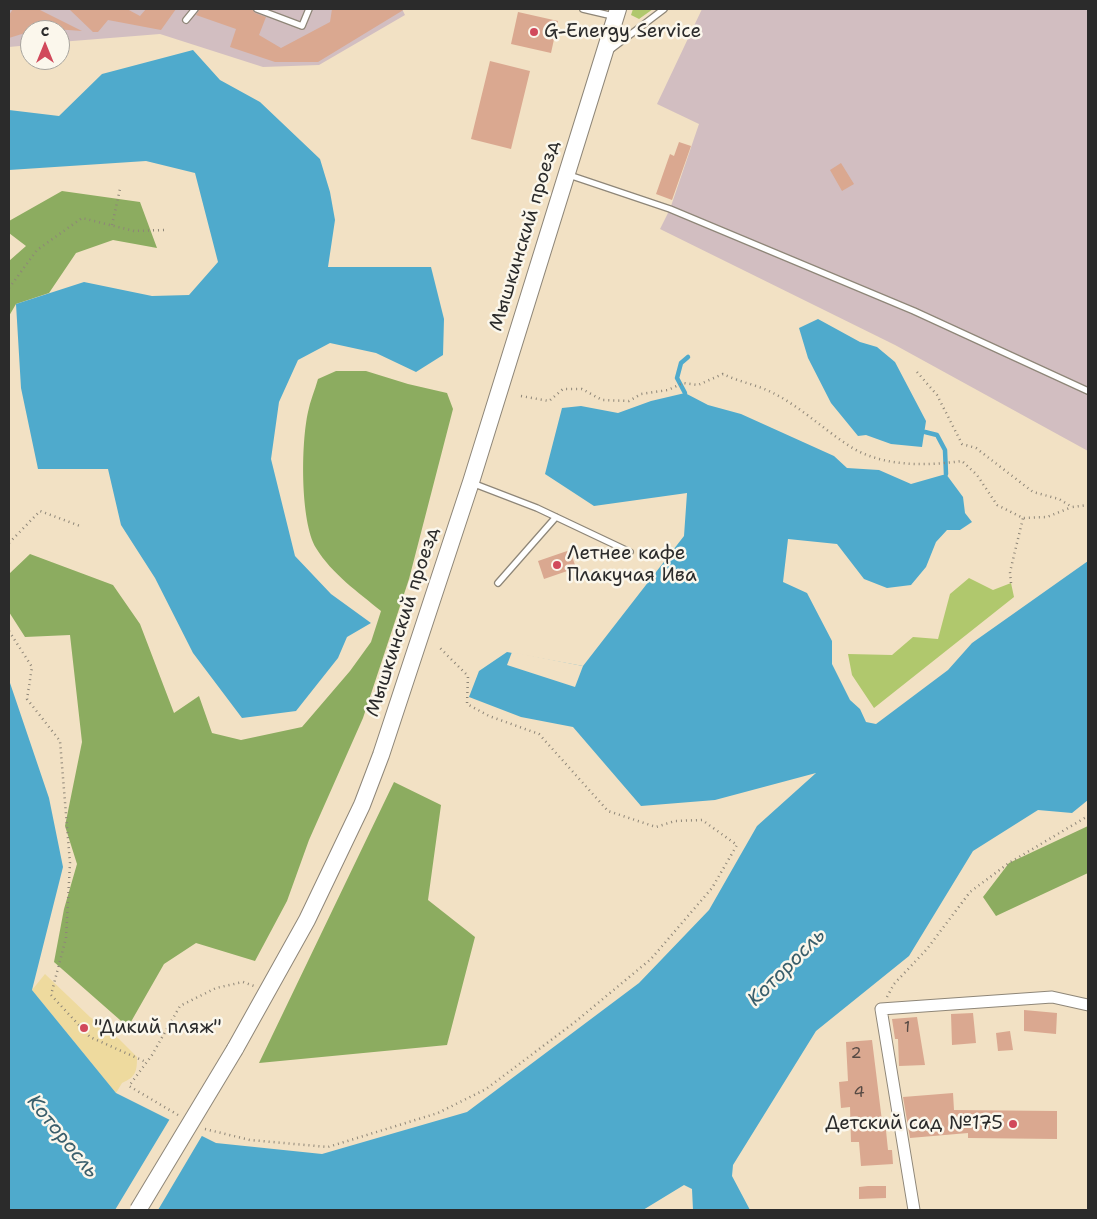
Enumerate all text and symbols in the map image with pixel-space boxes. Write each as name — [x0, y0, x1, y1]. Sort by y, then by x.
north arrow — [20, 20, 70, 70]
place label: G-Energy Service — [544, 21, 701, 43]
text: С — [41, 22, 49, 40]
marker: G-Energy Service — [528, 26, 540, 38]
street label: Мышкинский проезд — [485, 138, 565, 334]
street label: Мышкинский проезд — [362, 524, 444, 720]
place label: Летнее кафе Плакучая Ива — [567, 543, 697, 587]
marker: Летнее кафе Плакучая Ива — [551, 559, 563, 571]
water label: Которосль — [743, 924, 831, 1012]
place label: "Дикий пляж" — [94, 1017, 222, 1039]
house number: 1 — [904, 1018, 910, 1038]
marker: "Дикий пляж" — [78, 1022, 90, 1034]
house number: 2 — [850, 1044, 862, 1064]
house number: 4 — [853, 1083, 865, 1103]
water label: Которосль — [21, 1091, 103, 1183]
place label: Детский сад №175 — [825, 1113, 1003, 1135]
marker: Детский сад №175 — [1007, 1118, 1019, 1130]

